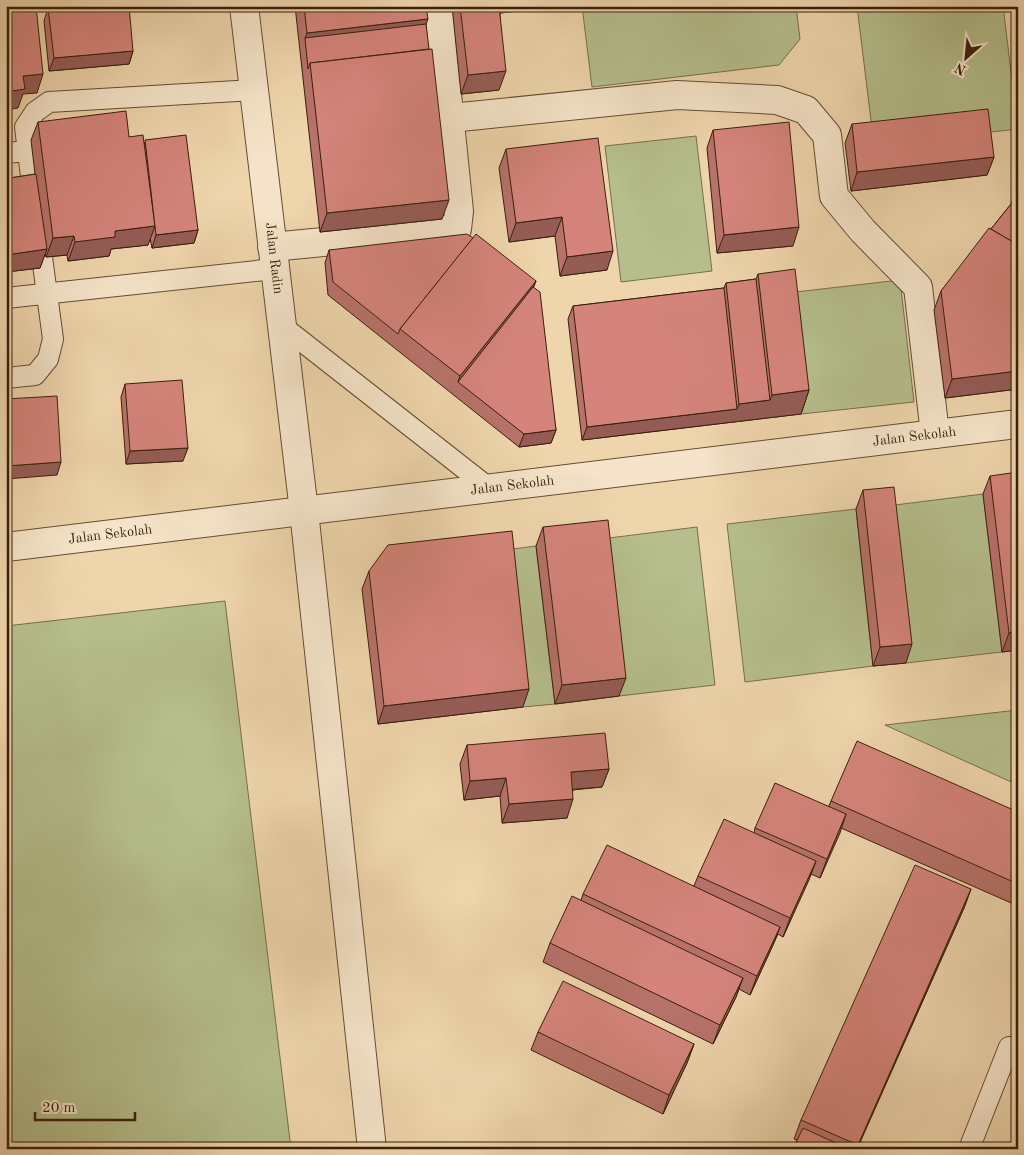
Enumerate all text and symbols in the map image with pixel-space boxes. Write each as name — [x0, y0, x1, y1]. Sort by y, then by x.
north arrow — [942, 32, 992, 82]
text: N — [952, 60, 968, 77]
street label: Jalan Radin — [263, 222, 285, 295]
street label: Jalan Sekolah — [872, 425, 957, 449]
street label: Jalan Sekolah — [470, 473, 555, 498]
street label: Jalan Sekolah — [68, 522, 153, 546]
scale bar — [35, 1090, 135, 1122]
text: 20 m — [42, 1101, 76, 1116]

